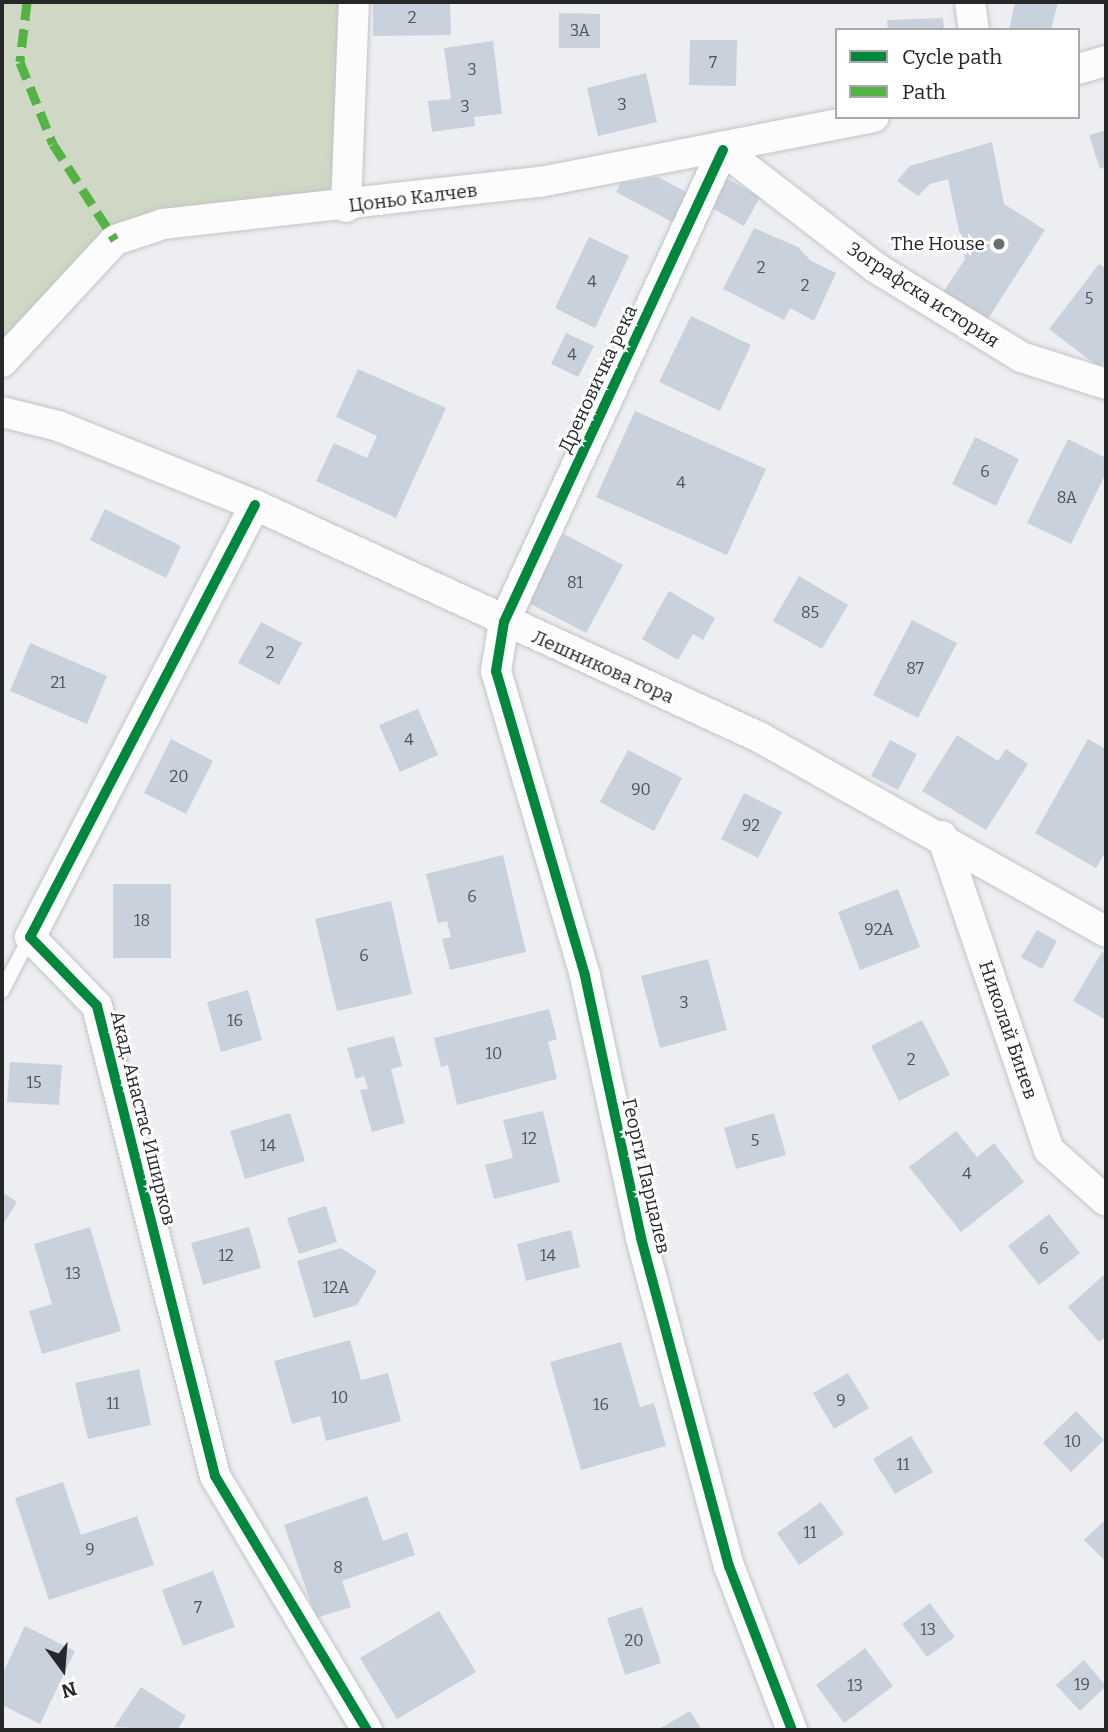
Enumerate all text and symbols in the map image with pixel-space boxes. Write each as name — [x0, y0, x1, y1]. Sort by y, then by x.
house number: 2 — [408, 8, 416, 28]
house number: 3А — [570, 21, 590, 41]
legend — [835, 28, 1080, 119]
text: Cycle path — [902, 44, 1002, 70]
house number: 7 — [709, 53, 717, 73]
house number: 3 — [467, 60, 477, 80]
text: Path — [902, 79, 946, 105]
house number: 3 — [617, 95, 627, 115]
house number: 3 — [460, 97, 470, 117]
street label: Цоньо Калчев — [347, 179, 479, 217]
place label: The House — [891, 233, 985, 255]
marker: The House — [991, 236, 1007, 252]
street label: Зографска история — [843, 237, 1003, 353]
house number: 2 — [757, 258, 765, 278]
house number: 4 — [587, 272, 597, 292]
house number: 2 — [801, 276, 809, 296]
house number: 5 — [1085, 289, 1093, 309]
street label: Дреновичка река — [554, 302, 642, 456]
house number: 4 — [567, 345, 577, 365]
house number: 6 — [980, 462, 990, 482]
house number: 4 — [676, 473, 686, 493]
house number: 8A — [1057, 488, 1077, 508]
house number: 81 — [567, 573, 583, 593]
house number: 85 — [801, 603, 819, 623]
street label: Лешникова гора — [528, 625, 678, 709]
house number: 2 — [266, 643, 274, 663]
house number: 87 — [906, 659, 924, 679]
house number: 21 — [50, 673, 66, 693]
house number: 4 — [404, 730, 414, 750]
house number: 20 — [170, 767, 188, 787]
house number: 90 — [631, 780, 651, 800]
house number: 92 — [742, 816, 760, 836]
house number: 6 — [467, 887, 477, 907]
house number: 18 — [134, 911, 150, 931]
house number: 92A — [864, 920, 894, 940]
house number: 6 — [359, 946, 369, 966]
street label: Николай Бинев — [974, 958, 1042, 1102]
house number: 3 — [679, 993, 689, 1013]
street label: Акад. Анастас Иширков — [105, 1008, 181, 1228]
house number: 16 — [227, 1011, 243, 1031]
house number: 10 — [486, 1044, 502, 1064]
house number: 2 — [907, 1050, 915, 1070]
house number: 15 — [26, 1073, 42, 1093]
street label: Георги Парцалев — [617, 1096, 675, 1256]
house number: 12 — [521, 1129, 537, 1149]
house number: 5 — [751, 1131, 759, 1151]
house number: 14 — [260, 1136, 276, 1156]
house number: 4 — [962, 1164, 972, 1184]
house number: 6 — [1039, 1239, 1049, 1259]
house number: 12 — [218, 1246, 234, 1266]
house number: 14 — [540, 1246, 556, 1266]
house number: 13 — [65, 1264, 81, 1284]
house number: 12А — [323, 1278, 349, 1298]
house number: 10 — [332, 1388, 348, 1408]
house number: 9 — [836, 1391, 846, 1411]
house number: 11 — [107, 1394, 119, 1414]
house number: 16 — [593, 1395, 609, 1415]
house number: 10 — [1065, 1432, 1081, 1452]
house number: 11 — [897, 1455, 909, 1475]
house number: 11 — [804, 1523, 816, 1543]
house number: 9 — [85, 1540, 95, 1560]
house number: 8 — [333, 1558, 343, 1578]
house number: 7 — [194, 1598, 202, 1618]
house number: 13 — [920, 1620, 936, 1640]
house number: 20 — [625, 1631, 643, 1651]
north arrow — [28, 1634, 98, 1704]
house number: 19 — [1074, 1675, 1090, 1695]
house number: 13 — [847, 1676, 863, 1696]
text: N — [59, 1677, 79, 1703]

